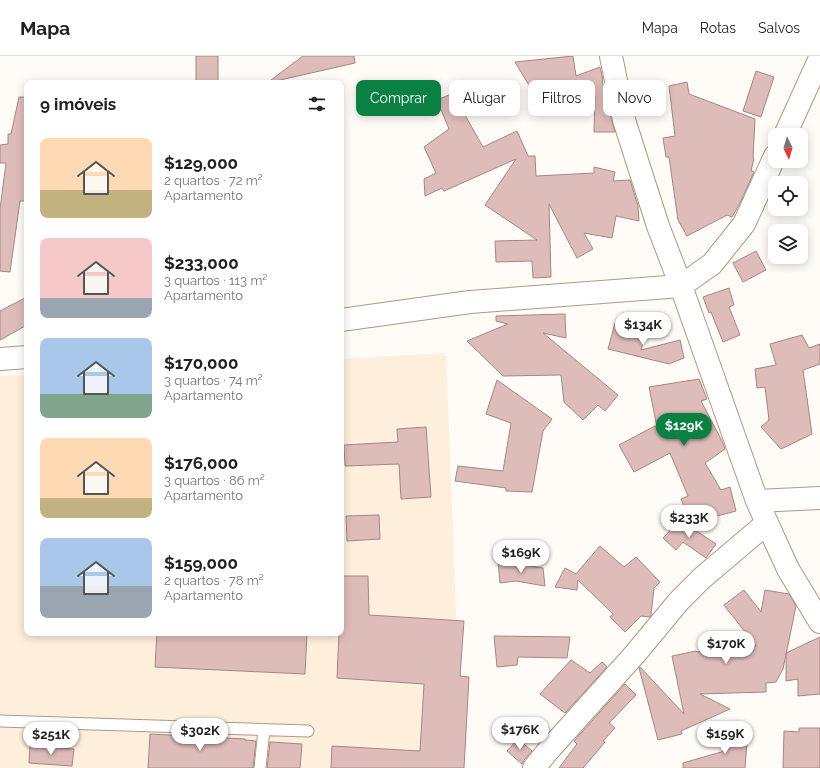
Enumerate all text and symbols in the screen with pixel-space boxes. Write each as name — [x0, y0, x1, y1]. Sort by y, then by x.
text: Mapa — [20, 17, 70, 39]
text: Mapa — [642, 20, 678, 36]
text: Rotas — [700, 20, 736, 36]
text: Salvos — [758, 20, 800, 36]
chip: Comprar — [356, 80, 441, 116]
chip: Alugar — [449, 80, 520, 116]
chip: Filtros — [528, 80, 595, 116]
chip: Novo — [603, 80, 666, 116]
icon: filters — [306, 93, 328, 115]
text: 9 imóveis — [40, 94, 116, 114]
north arrow — [768, 128, 808, 168]
map controls — [768, 128, 808, 264]
text: $129,000 — [164, 153, 238, 173]
icon: home — [72, 154, 120, 202]
text: 2 quartos · 72 m² — [164, 173, 263, 188]
button: locate — [768, 176, 808, 216]
text: Apartamento — [164, 188, 243, 203]
button: layers — [768, 224, 808, 264]
text: $233,000 — [164, 253, 239, 273]
icon: home — [72, 254, 120, 302]
text: 3 quartos · 113 m² — [164, 273, 267, 288]
text: Apartamento — [164, 288, 243, 303]
pin: $134K — [615, 312, 671, 346]
text: $134K — [624, 317, 662, 332]
text: $170,000 — [164, 353, 238, 373]
icon: home — [72, 354, 120, 402]
text: 3 quartos · 74 m² — [164, 373, 263, 388]
text: Apartamento — [164, 388, 243, 403]
pin: $129K — [656, 413, 712, 447]
text: $129K — [665, 418, 703, 433]
text: $176,000 — [164, 453, 238, 473]
icon: home — [72, 454, 120, 502]
text: 3 quartos · 86 m² — [164, 473, 265, 488]
text: Apartamento — [164, 488, 243, 503]
pin: $233K — [661, 505, 717, 539]
text: $233K — [670, 510, 708, 525]
pin: $169K — [493, 540, 549, 574]
text: $169K — [502, 545, 540, 560]
text: $159,000 — [164, 553, 238, 573]
icon: home — [72, 554, 120, 602]
text: 2 quartos · 78 m² — [164, 573, 264, 588]
text: Apartamento — [164, 588, 243, 603]
pin: $170K — [698, 631, 754, 665]
text: $170K — [707, 636, 745, 651]
pin: $176K — [492, 717, 548, 751]
pin: $302K — [172, 718, 228, 752]
pin: $159K — [697, 721, 753, 755]
pin: $251K — [23, 722, 79, 756]
text: $176K — [501, 722, 539, 737]
text: $302K — [180, 723, 220, 738]
text: $159K — [706, 726, 744, 741]
text: $251K — [32, 727, 70, 742]

